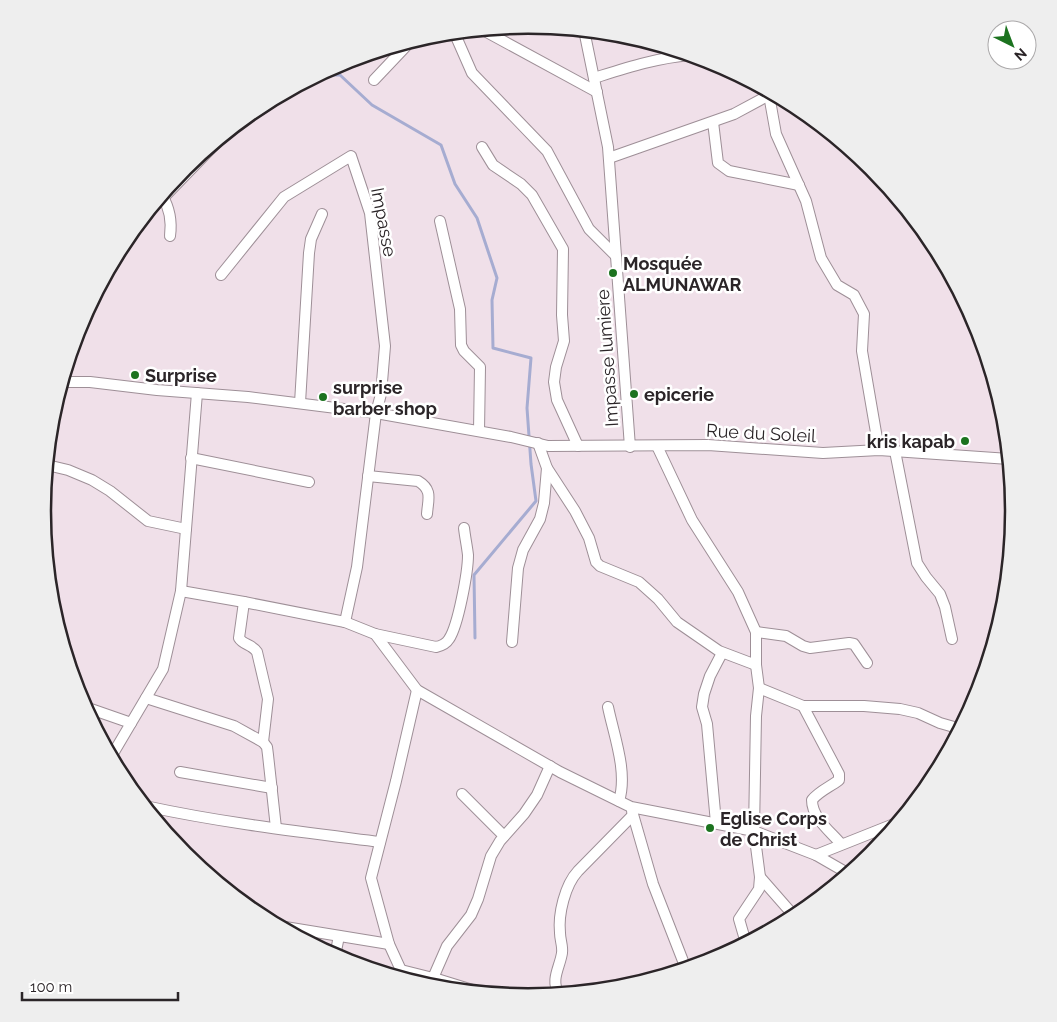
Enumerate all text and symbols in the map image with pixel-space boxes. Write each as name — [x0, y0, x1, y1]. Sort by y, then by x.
north arrow — [987, 20, 1037, 70]
text: N — [1011, 45, 1030, 64]
street label: Impasse — [367, 186, 401, 259]
place label: Mosquée ALMUNAWAR — [623, 253, 741, 295]
marker: Mosquée ALMUNAWAR — [607, 267, 619, 279]
street label: Impasse lumiere — [592, 288, 622, 427]
place label: Surprise — [145, 365, 217, 386]
marker: Surprise — [129, 369, 141, 381]
place label: surprise barber shop — [333, 377, 437, 419]
place label: epicerie — [644, 384, 714, 405]
marker: epicerie — [628, 388, 640, 400]
marker: surprise barber shop — [317, 391, 329, 403]
street label: Rue du Soleil — [706, 420, 817, 446]
place label: kris kapab — [867, 431, 955, 452]
marker: kris kapab — [959, 435, 971, 447]
place label: Eglise Corps de Christ — [720, 808, 827, 850]
marker: Eglise Corps de Christ — [704, 822, 716, 834]
scale bar — [22, 970, 179, 1002]
text: 100 m — [30, 978, 72, 996]

